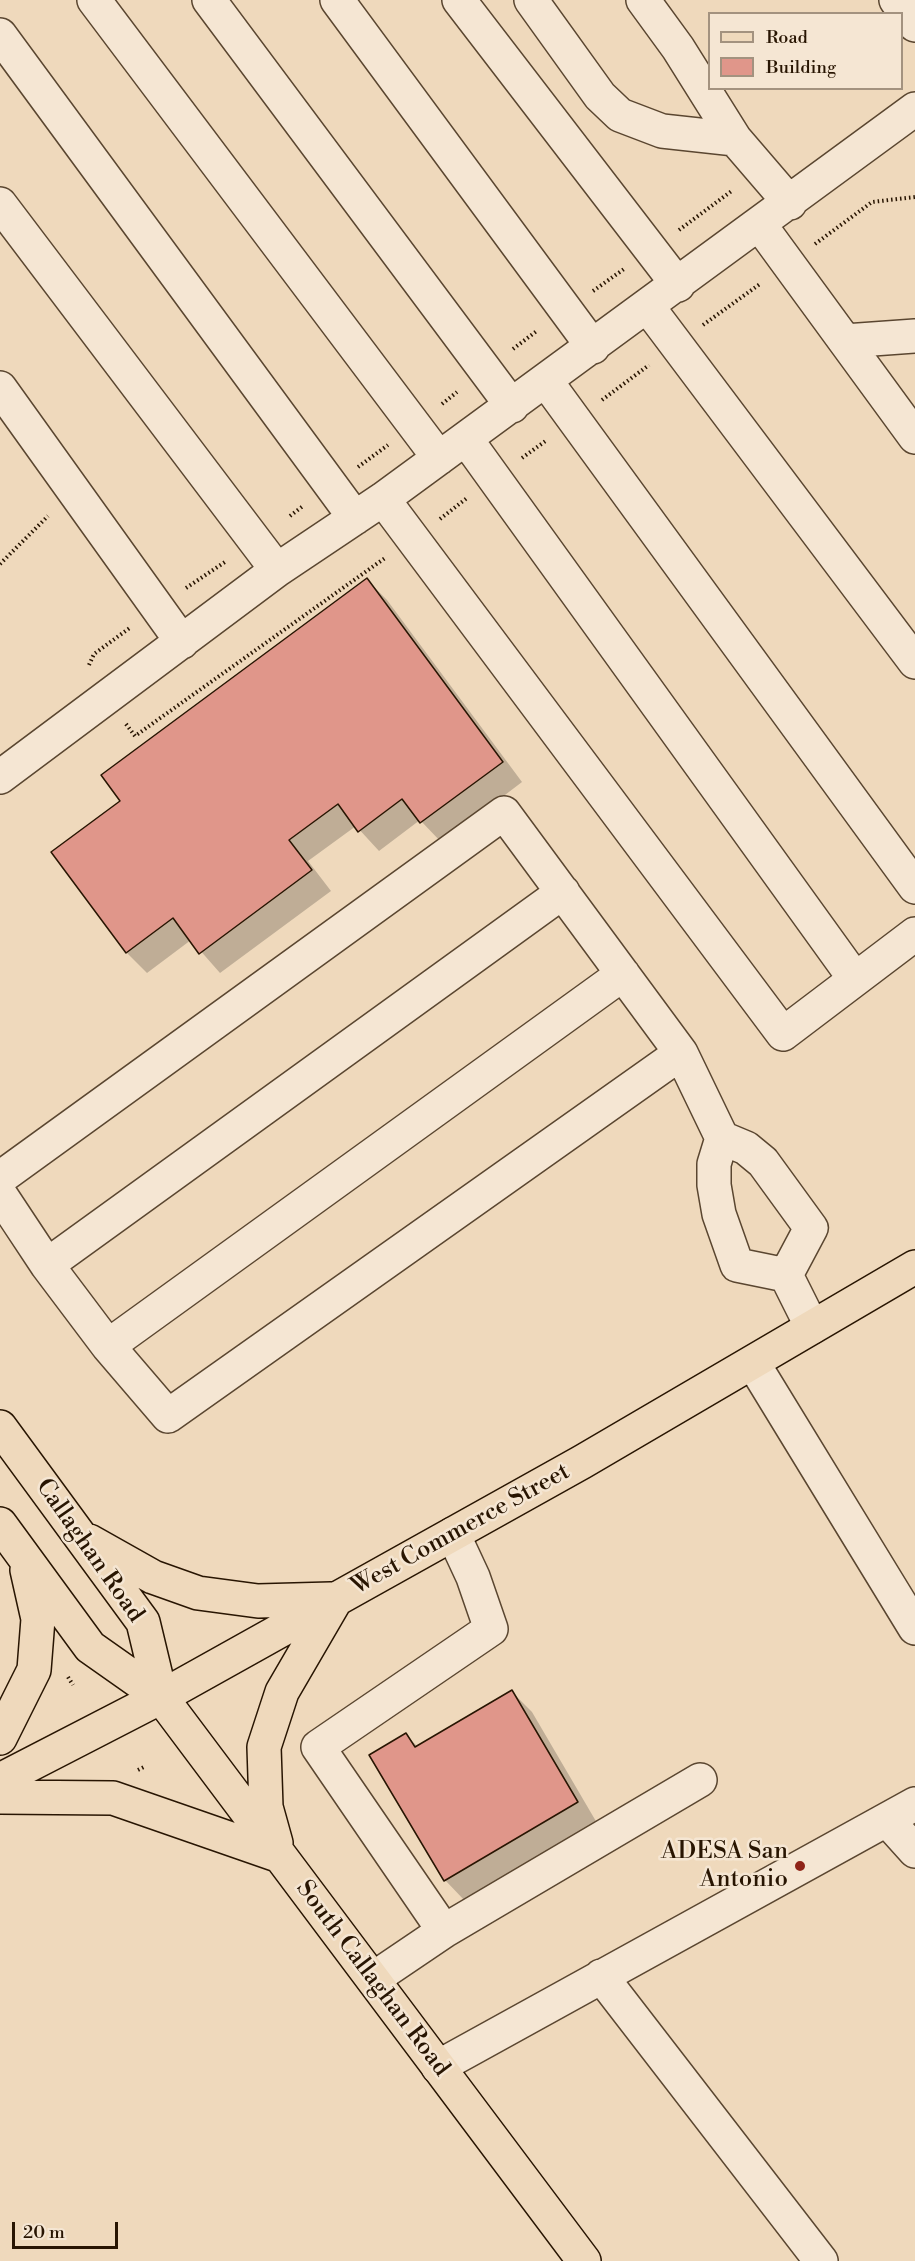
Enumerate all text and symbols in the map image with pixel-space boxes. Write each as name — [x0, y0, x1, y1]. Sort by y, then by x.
legend — [708, 12, 903, 90]
text: Road — [766, 26, 808, 49]
text: Building — [766, 56, 836, 79]
street label: West Commerce Street — [347, 1458, 575, 1602]
street label: Callaghan Road — [29, 1474, 149, 1628]
place label: ADESA San Antonio — [661, 1838, 788, 1894]
marker: ADESA San Antonio — [793, 1859, 807, 1873]
street label: South Callaghan Road — [289, 1875, 455, 2083]
scale bar — [15, 2210, 122, 2248]
text: 20 m — [23, 2221, 65, 2244]

